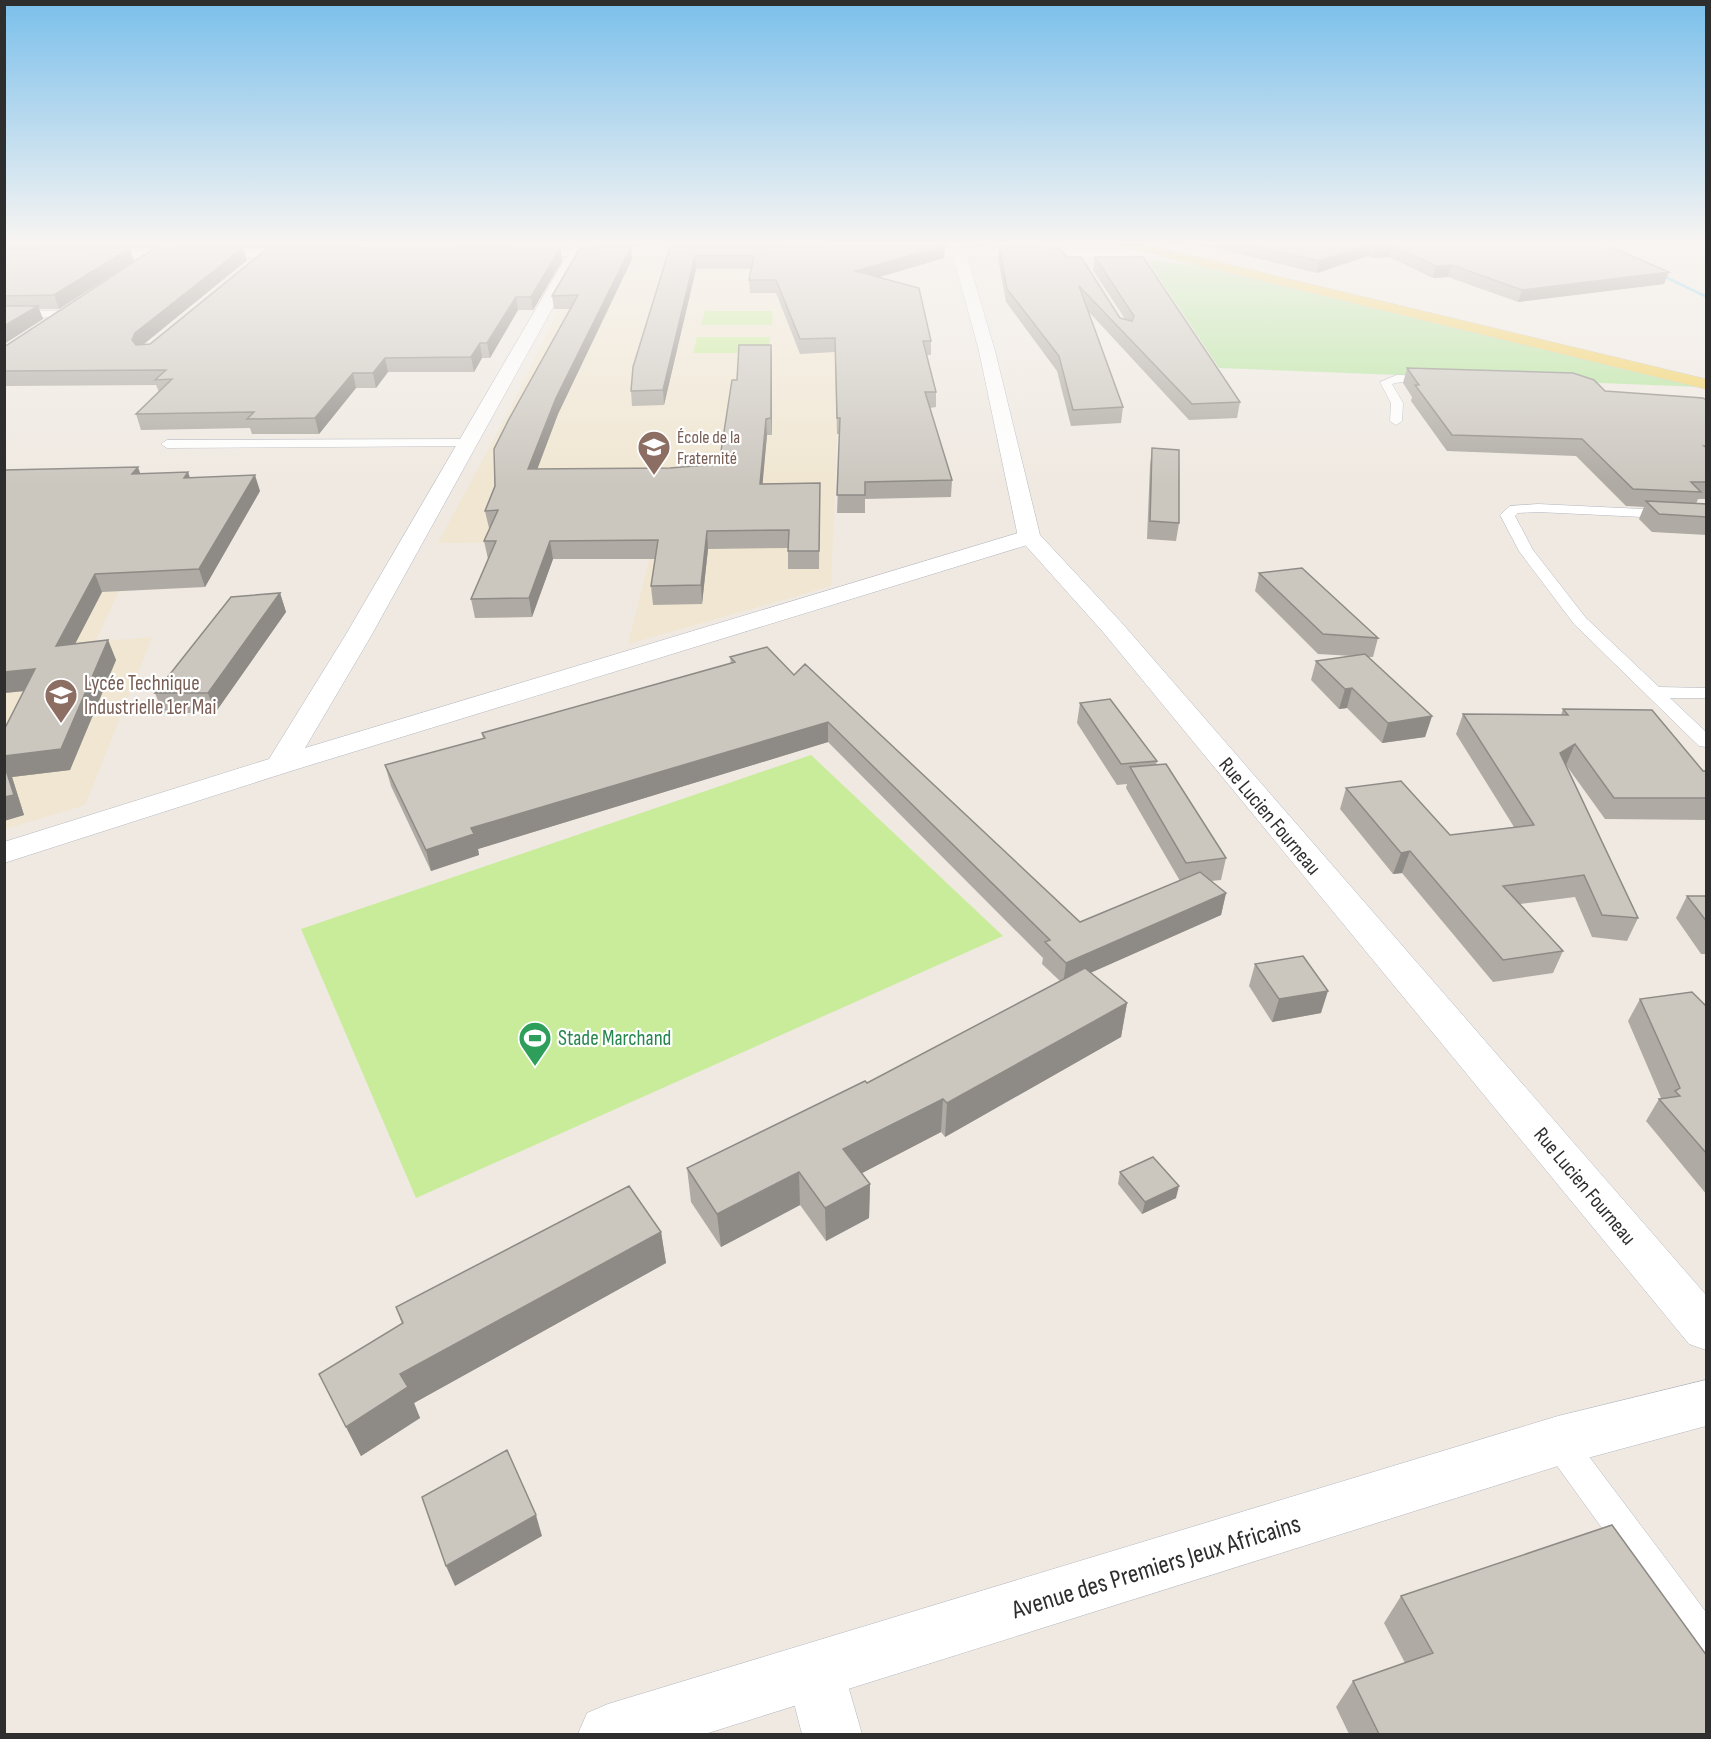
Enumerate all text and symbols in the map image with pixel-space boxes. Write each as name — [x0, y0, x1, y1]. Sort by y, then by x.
place label: École de la Fraternité — [677, 427, 740, 469]
school or university icon: École de la Fraternité — [636, 429, 672, 476]
place label: Lycée Technique Industrielle 1er Mai — [84, 671, 216, 720]
school or university icon: Lycée Technique Industrielle 1er Mai — [43, 677, 79, 724]
street label: Rue Lucien Fourneau — [1213, 753, 1326, 880]
sports icon: Stade Marchand — [517, 1020, 553, 1067]
place label: Stade Marchand — [558, 1026, 671, 1051]
street label: Rue Lucien Fourneau — [1528, 1123, 1641, 1250]
street label: Avenue des Premiers Jeux Africains — [1007, 1509, 1305, 1626]

